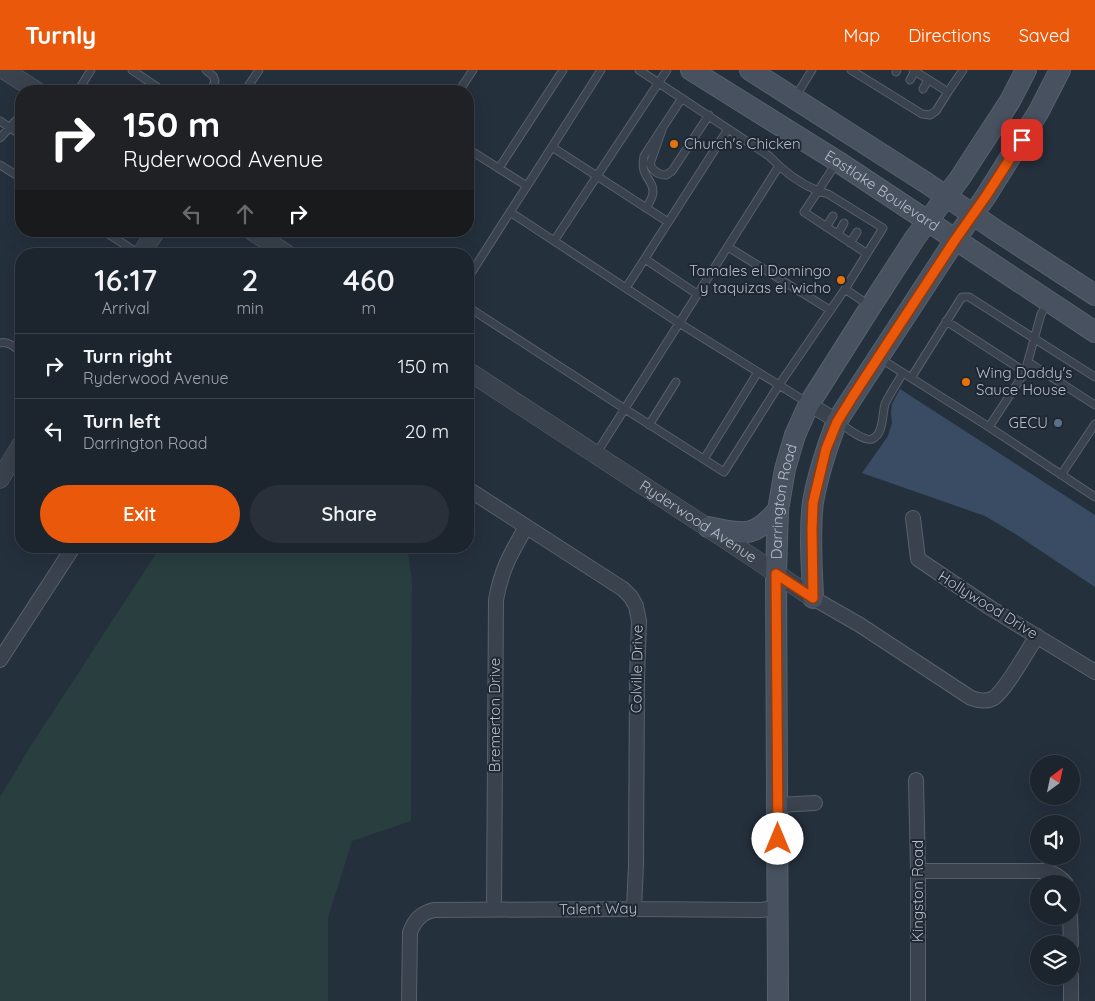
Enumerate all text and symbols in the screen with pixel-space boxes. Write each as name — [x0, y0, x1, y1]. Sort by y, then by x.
text: Turnly — [25, 20, 96, 50]
text: Map — [843, 24, 880, 47]
text: Directions — [908, 24, 991, 47]
text: Saved — [1019, 24, 1070, 47]
text: 150 m — [123, 102, 220, 146]
icon: right — [40, 105, 105, 170]
pin — [1001, 119, 1043, 161]
icon: arrive — [1008, 126, 1036, 154]
place label: Church's Chicken — [684, 134, 801, 153]
marker: Church's Chicken — [668, 138, 680, 150]
text: Ryderwood Avenue — [123, 145, 323, 173]
street label: Eastlake Boulevard — [821, 146, 943, 235]
icon: left — [178, 200, 206, 228]
icon: ahead — [231, 200, 259, 228]
icon: right — [284, 200, 312, 228]
text: 16:17 — [94, 261, 157, 299]
text: 2 — [242, 261, 259, 299]
text: 460 — [343, 261, 395, 299]
place label: Tamales el Domingo y taquizas el wicho — [689, 261, 831, 297]
marker: Tamales el Domingo y taquizas el wicho — [835, 274, 847, 286]
text: Arrival — [102, 298, 150, 318]
text: min — [236, 298, 264, 318]
text: m — [362, 298, 376, 318]
text: Turn right — [83, 344, 172, 368]
icon: right — [40, 352, 68, 380]
text: 150 m — [398, 354, 449, 378]
place label: Wing Daddy's Sauce House — [976, 363, 1072, 399]
text: Ryderwood Avenue — [83, 368, 229, 388]
marker: Wing Daddy's Sauce House — [960, 376, 972, 388]
text: Turn left — [83, 409, 161, 433]
place label: GECU — [1009, 413, 1048, 432]
icon: left — [40, 417, 68, 445]
marker: GECU — [1052, 417, 1064, 429]
text: 20 m — [405, 419, 449, 443]
text: Darrington Road — [83, 433, 208, 453]
street label: Darrington Road — [766, 441, 801, 560]
street label: Ryderwood Avenue — [636, 476, 761, 567]
button: Exit — [40, 485, 240, 543]
button: Share — [250, 485, 449, 543]
street label: Hollywood Drive — [935, 566, 1042, 643]
street label: Colville Drive — [626, 625, 647, 713]
street label: Bremerton Drive — [485, 658, 504, 772]
north arrow — [1030, 755, 1080, 805]
map controls — [1030, 755, 1080, 985]
position arrow — [751, 812, 803, 864]
button: sound — [1030, 815, 1080, 865]
street label: Kingston Road — [908, 840, 927, 942]
button: search — [1030, 875, 1080, 925]
street label: Talent Way — [559, 898, 637, 919]
button: layers — [1030, 935, 1080, 985]

